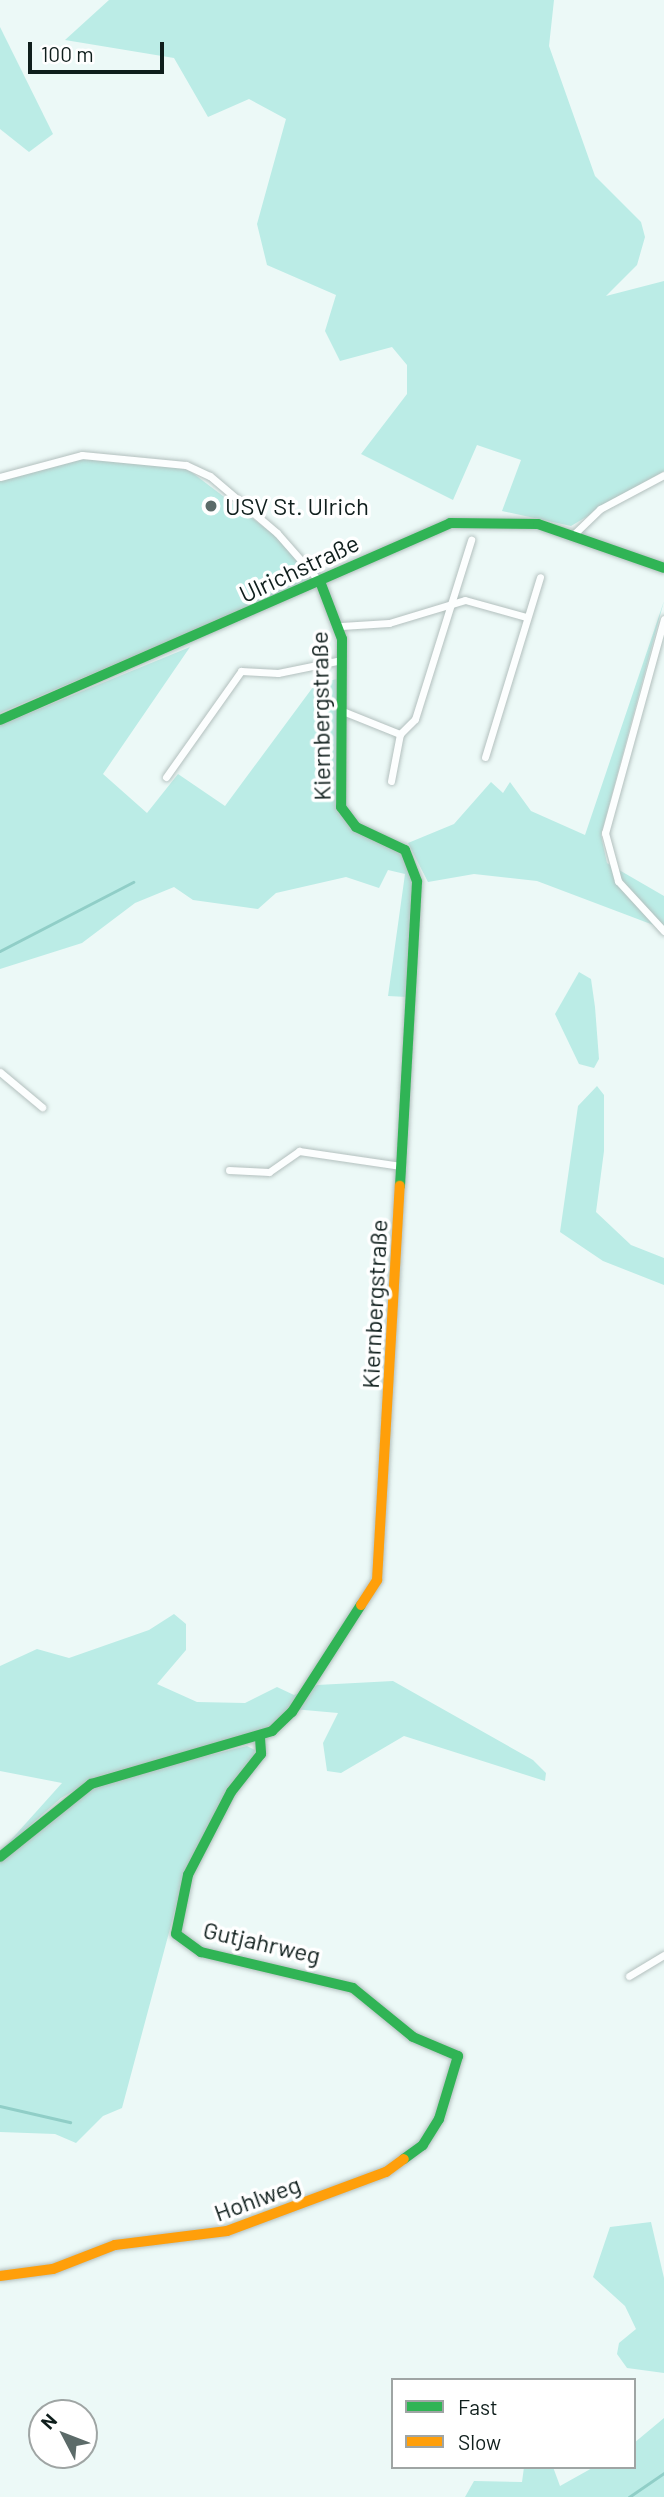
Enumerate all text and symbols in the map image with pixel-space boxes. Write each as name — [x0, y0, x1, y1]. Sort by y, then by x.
scale bar — [32, 28, 168, 72]
text: 100 m — [41, 41, 94, 66]
place label: USV St. Ulrich — [225, 492, 369, 520]
marker: USV St. Ulrich — [203, 498, 219, 514]
street label: Ulrichstraße — [235, 528, 363, 608]
street label: Kiernbergstraße — [304, 631, 336, 801]
street label: Kiernbergstraße — [355, 1219, 393, 1389]
street label: Gutjahrweg — [201, 1915, 323, 1969]
street label: Hohlweg — [210, 2169, 304, 2227]
legend — [391, 2378, 636, 2469]
text: Fast — [458, 2394, 498, 2419]
north arrow — [28, 2399, 98, 2469]
text: N — [36, 2409, 61, 2433]
text: Slow — [458, 2429, 501, 2454]

